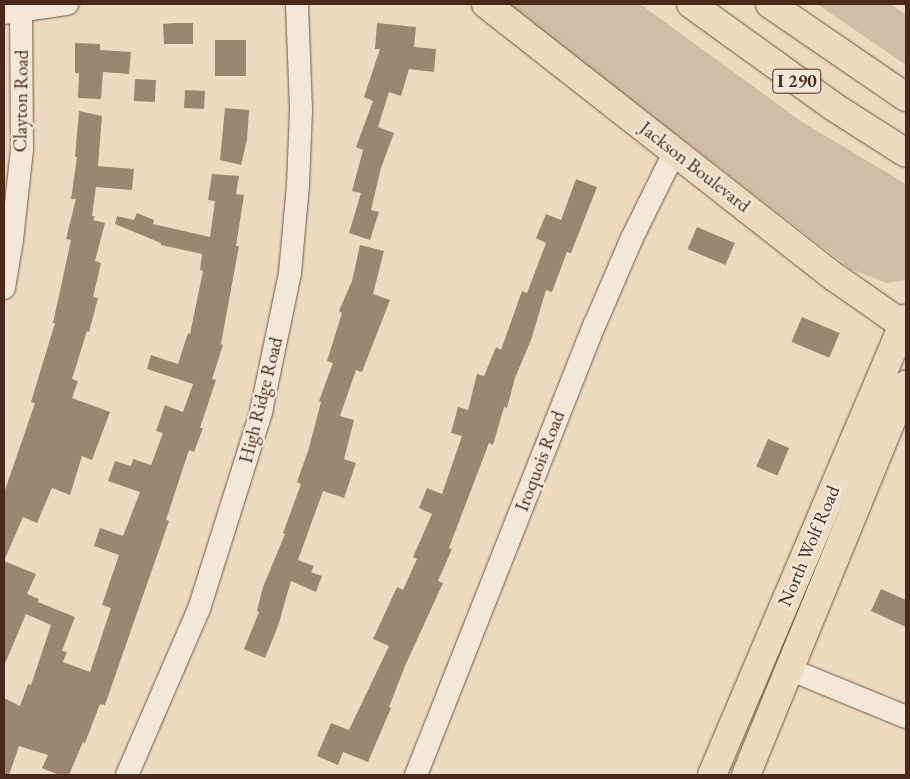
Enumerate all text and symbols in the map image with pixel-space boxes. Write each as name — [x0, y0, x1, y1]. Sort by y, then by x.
street label: Clayton Road — [9, 49, 33, 153]
road number: I 290 — [772, 66, 822, 96]
street label: Jackson Boulevard — [635, 117, 755, 217]
street label: High Ridge Road — [234, 335, 288, 465]
street label: Iroquois Road — [510, 407, 570, 515]
street label: North Wolf Road — [773, 482, 845, 610]

